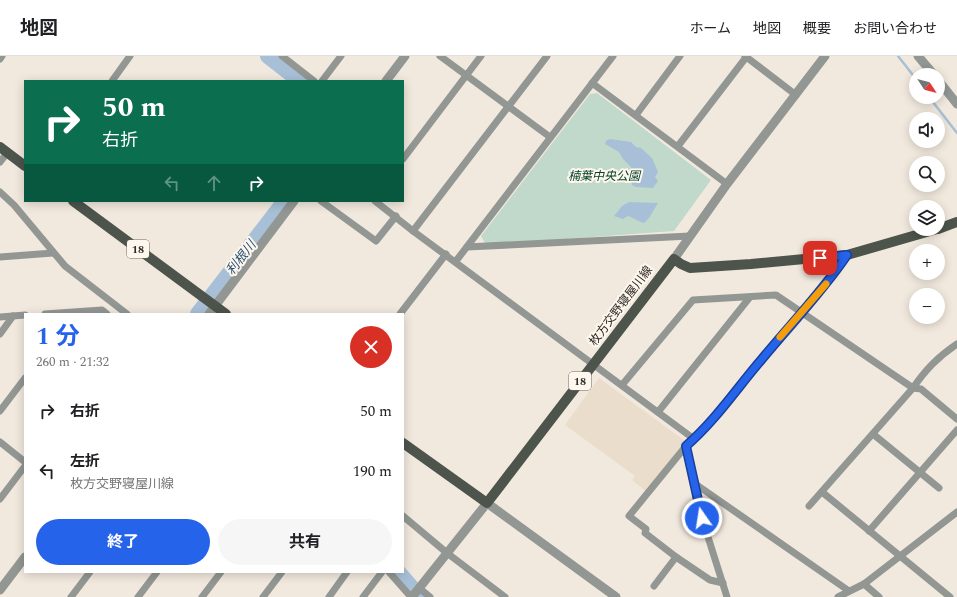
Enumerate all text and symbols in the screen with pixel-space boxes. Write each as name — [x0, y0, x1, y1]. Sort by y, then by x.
text: 地図 — [20, 14, 58, 43]
text: ホーム — [689, 18, 731, 39]
text: 地図 — [753, 18, 781, 39]
text: 概要 — [803, 18, 831, 39]
text: お問い合わせ — [853, 18, 937, 39]
north arrow — [909, 68, 945, 104]
map controls — [909, 68, 945, 324]
text: 50 m — [102, 86, 166, 129]
icon: right — [36, 96, 88, 148]
button: sound — [909, 112, 945, 148]
text: 右折 — [102, 127, 138, 154]
button: search — [909, 156, 945, 192]
park label: 楠葉中央公園 — [568, 167, 642, 186]
icon: left — [161, 172, 183, 194]
icon: ahead — [203, 172, 225, 194]
icon: right — [245, 172, 267, 194]
button: layers — [909, 200, 945, 236]
water label: 利根川 — [221, 235, 262, 280]
road number: 18 — [127, 240, 149, 258]
pin — [803, 241, 837, 275]
button: + — [909, 244, 945, 280]
icon: arrive — [809, 247, 831, 269]
street label: 枚方交野寝屋川線 — [585, 262, 657, 350]
button: − — [909, 288, 945, 324]
text: 1 分 — [36, 319, 79, 355]
button: close — [350, 326, 392, 368]
text: 260 m · 21:32 — [36, 352, 109, 372]
road number: 18 — [569, 372, 591, 390]
icon: right — [36, 400, 58, 422]
text: 右折 — [70, 400, 100, 423]
text: 50 m — [360, 400, 392, 423]
text: 左折 — [70, 450, 100, 473]
icon: left — [36, 460, 58, 482]
text: 190 m — [353, 460, 392, 483]
text: 枚方交野寝屋川線 — [70, 474, 174, 494]
position arrow — [681, 497, 723, 539]
button: 終了 — [36, 519, 210, 565]
button: 共有 — [218, 519, 392, 565]

